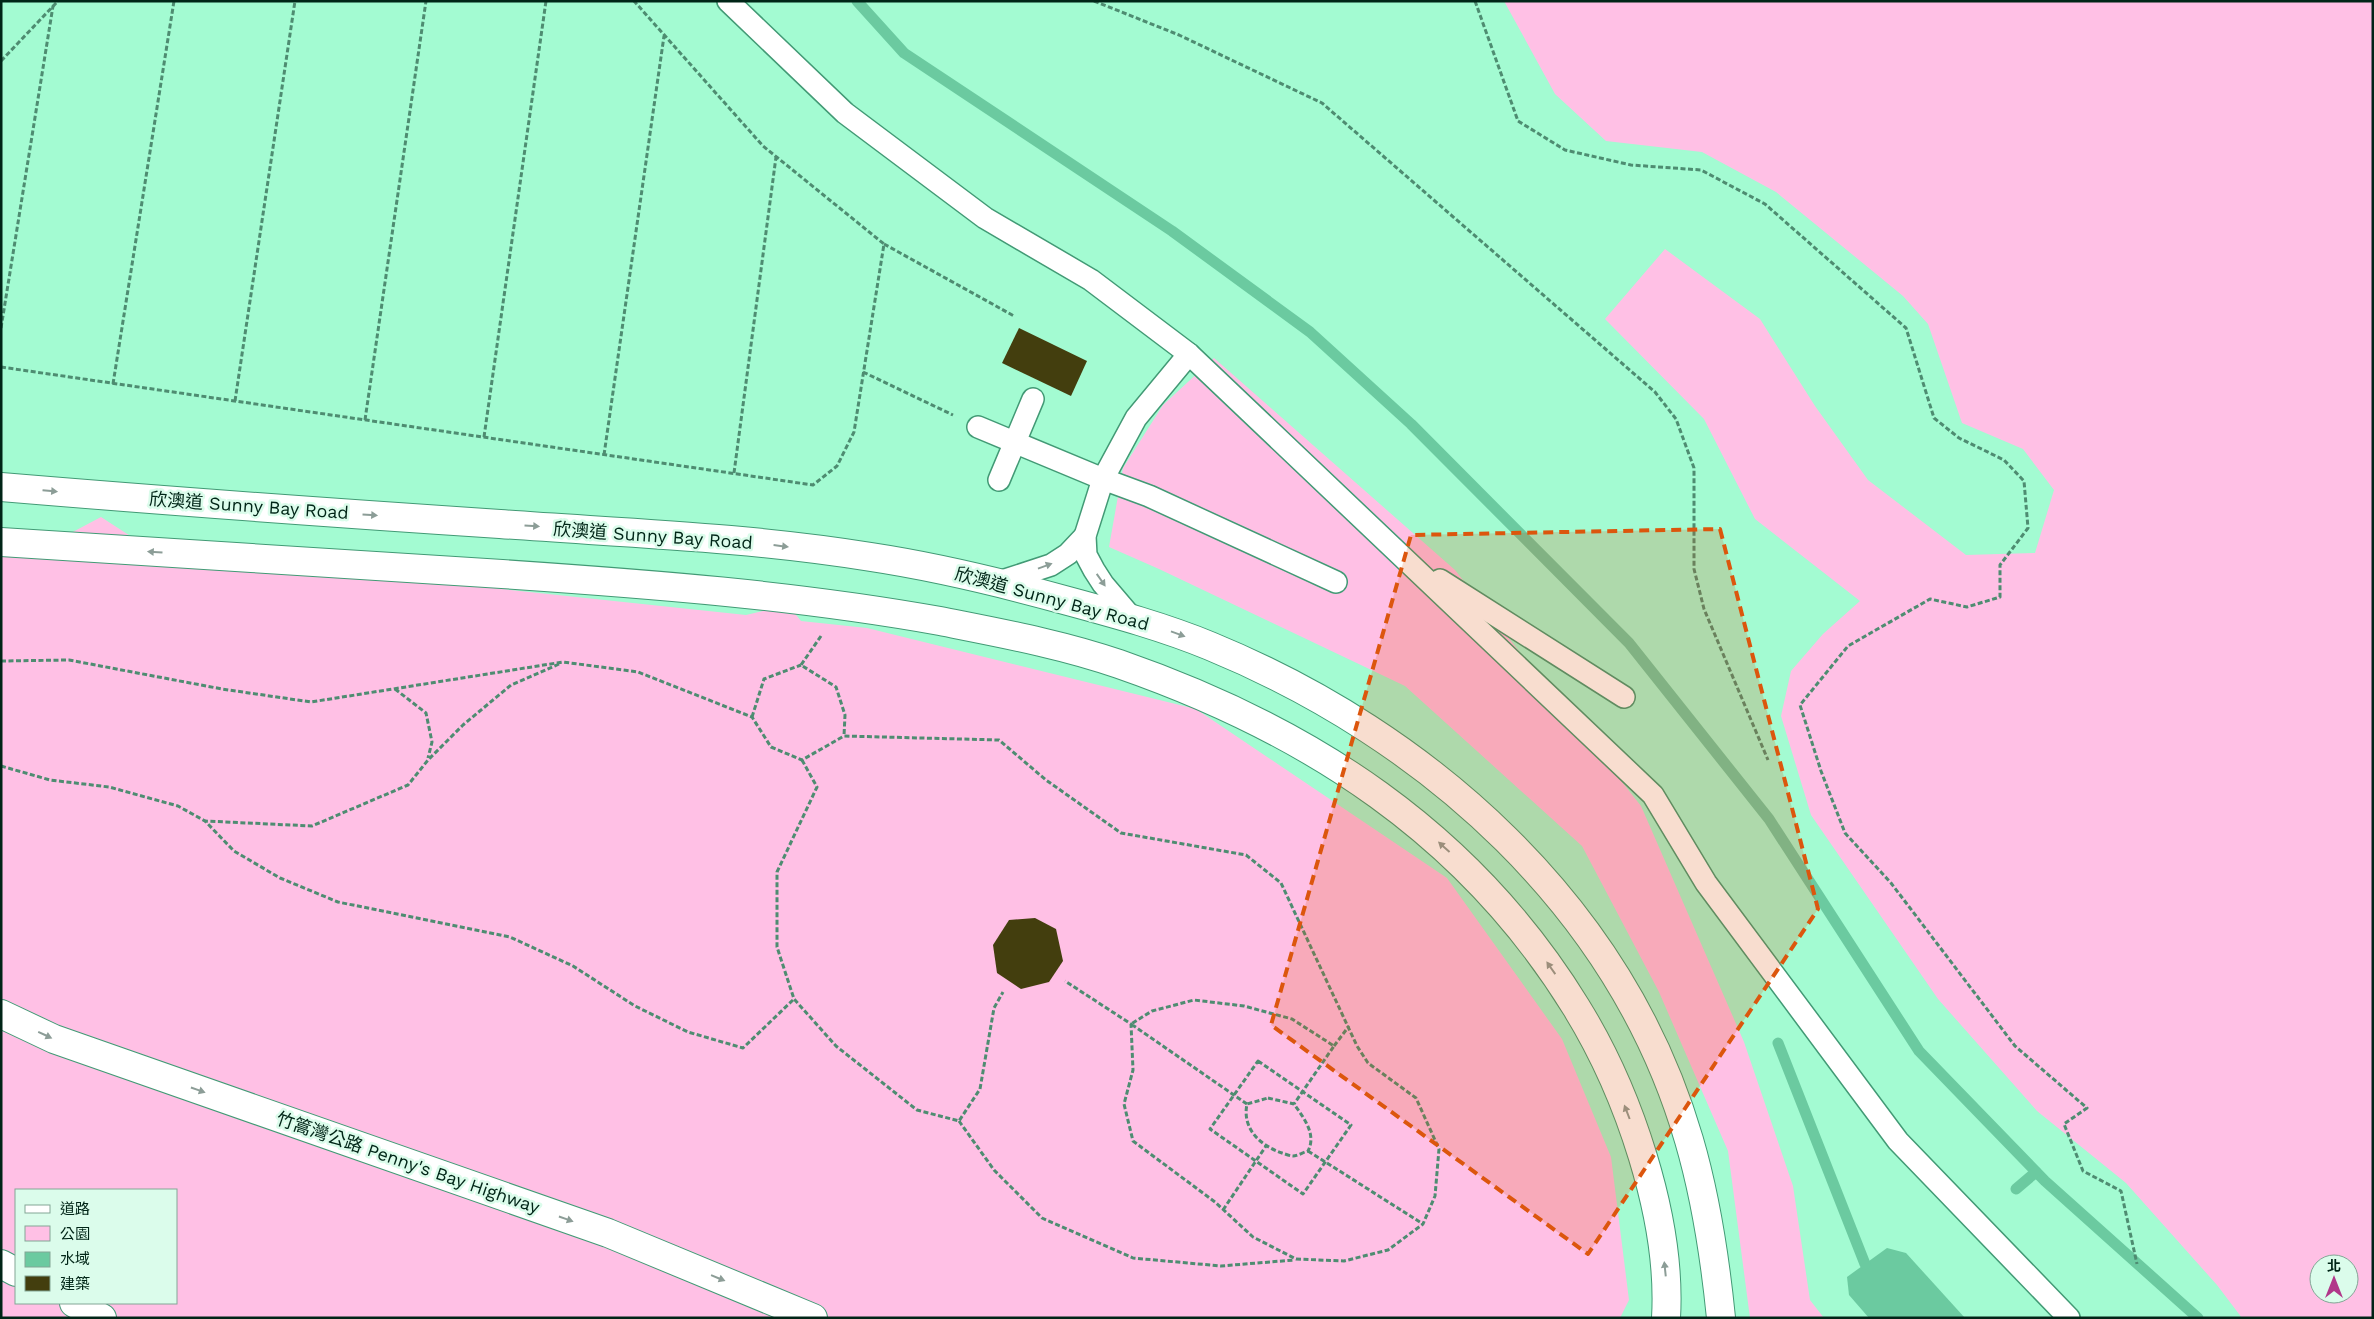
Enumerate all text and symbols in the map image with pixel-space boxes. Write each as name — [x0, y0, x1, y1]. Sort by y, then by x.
one-way arrow — [42, 487, 58, 495]
street label: 欣澳道 Sunny Bay Road — [149, 488, 350, 523]
one-way arrow — [362, 512, 378, 520]
street label: 欣澳道 Sunny Bay Road — [553, 518, 754, 553]
one-way arrow — [524, 523, 540, 531]
one-way arrow — [773, 542, 789, 550]
one-way arrow — [147, 547, 163, 555]
street label: 欣澳道 Sunny Bay Road — [953, 562, 1151, 635]
one-way arrow — [1038, 562, 1053, 570]
one-way arrow — [1096, 574, 1106, 587]
one-way arrow — [1171, 630, 1186, 638]
one-way arrow — [1439, 841, 1451, 853]
one-way arrow — [1546, 961, 1556, 975]
one-way arrow — [38, 1031, 52, 1039]
one-way arrow — [191, 1087, 206, 1094]
one-way arrow — [1623, 1104, 1630, 1119]
street label: 竹篙灣公路 Penny's Bay Highway — [274, 1108, 543, 1218]
legend — [15, 1189, 178, 1304]
text: 道路 — [60, 1200, 90, 1218]
one-way arrow — [559, 1215, 574, 1223]
text: 公園 — [60, 1225, 90, 1243]
text: 水域 — [60, 1250, 90, 1268]
north arrow — [2309, 1254, 2359, 1304]
text: 北 — [2327, 1258, 2341, 1274]
one-way arrow — [1661, 1261, 1669, 1277]
text: 建築 — [60, 1275, 90, 1293]
one-way arrow — [710, 1275, 725, 1283]

